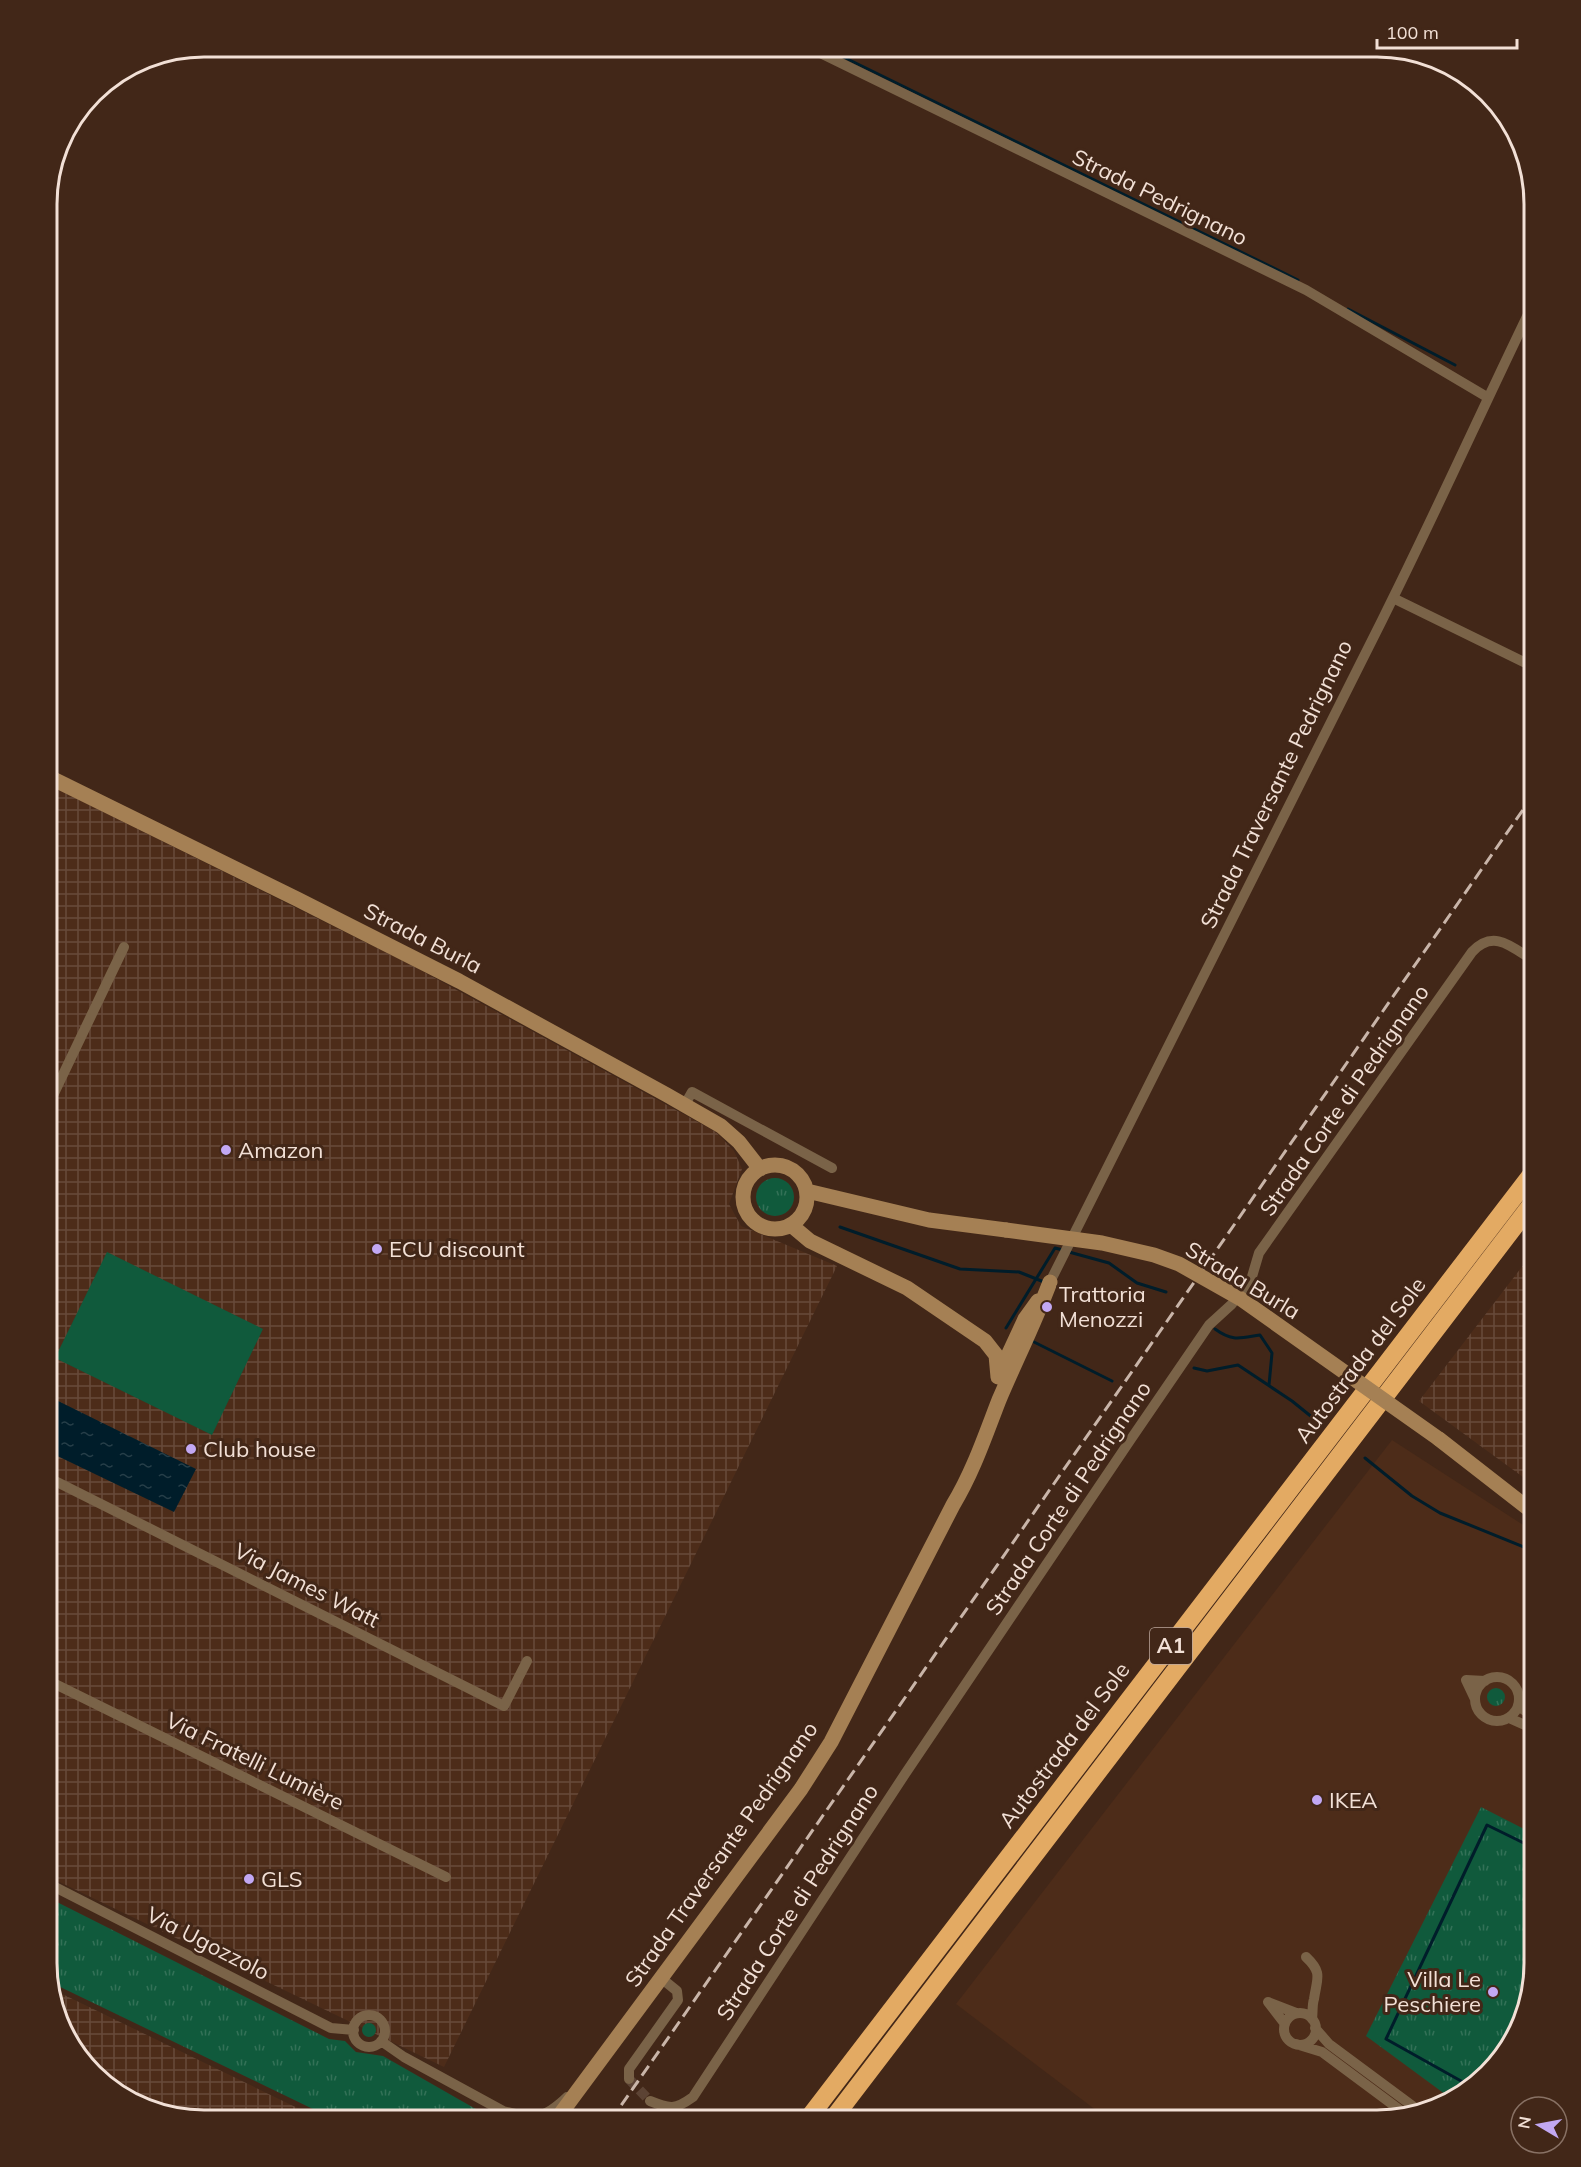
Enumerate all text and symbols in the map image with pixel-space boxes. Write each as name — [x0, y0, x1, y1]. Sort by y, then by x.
scale bar — [1377, 12, 1516, 50]
text: 100 m — [1386, 21, 1439, 44]
street label: Strada Pedrignano — [1068, 142, 1252, 252]
street label: Strada Traversante Pedrignano — [1194, 635, 1358, 933]
street label: Strada Burla — [359, 896, 487, 980]
street label: Strada Corte di Pedrignano — [1253, 979, 1435, 1221]
place label: Amazon — [238, 1136, 323, 1164]
marker: Amazon — [219, 1143, 233, 1157]
place label: ECU discount — [389, 1235, 525, 1263]
street label: Strada Burla — [1181, 1235, 1305, 1325]
marker: ECU discount — [370, 1242, 384, 1256]
street label: Autostrada del Sole — [1289, 1272, 1431, 1448]
place label: Trattoria Menozzi — [1059, 1280, 1146, 1333]
marker: Trattoria Menozzi — [1040, 1300, 1054, 1314]
street label: Strada Corte di Pedrignano — [979, 1376, 1157, 1620]
place label: Club house — [203, 1435, 316, 1463]
marker: Club house — [184, 1442, 198, 1456]
street label: Via James Watt — [230, 1536, 385, 1634]
road number: A1 — [1150, 1628, 1192, 1664]
street label: Autostrada del Sole — [993, 1657, 1135, 1833]
street label: Via Fratelli Lumière — [161, 1706, 349, 1816]
street label: Strada Traversante Pedrignano — [618, 1716, 824, 1992]
street label: Strada Corte di Pedrignano — [710, 1778, 884, 2026]
place label: IKEA — [1329, 1786, 1377, 1814]
marker: IKEA — [1310, 1793, 1324, 1807]
place label: GLS — [261, 1865, 302, 1893]
marker: GLS — [242, 1872, 256, 1886]
street label: Via Ugozzolo — [142, 1900, 274, 1986]
place label: Villa Le Peschiere — [1383, 1965, 1481, 2018]
marker: Villa Le Peschiere — [1486, 1985, 1500, 1999]
north arrow — [1509, 2095, 1569, 2155]
text: N — [1513, 2115, 1535, 2130]

